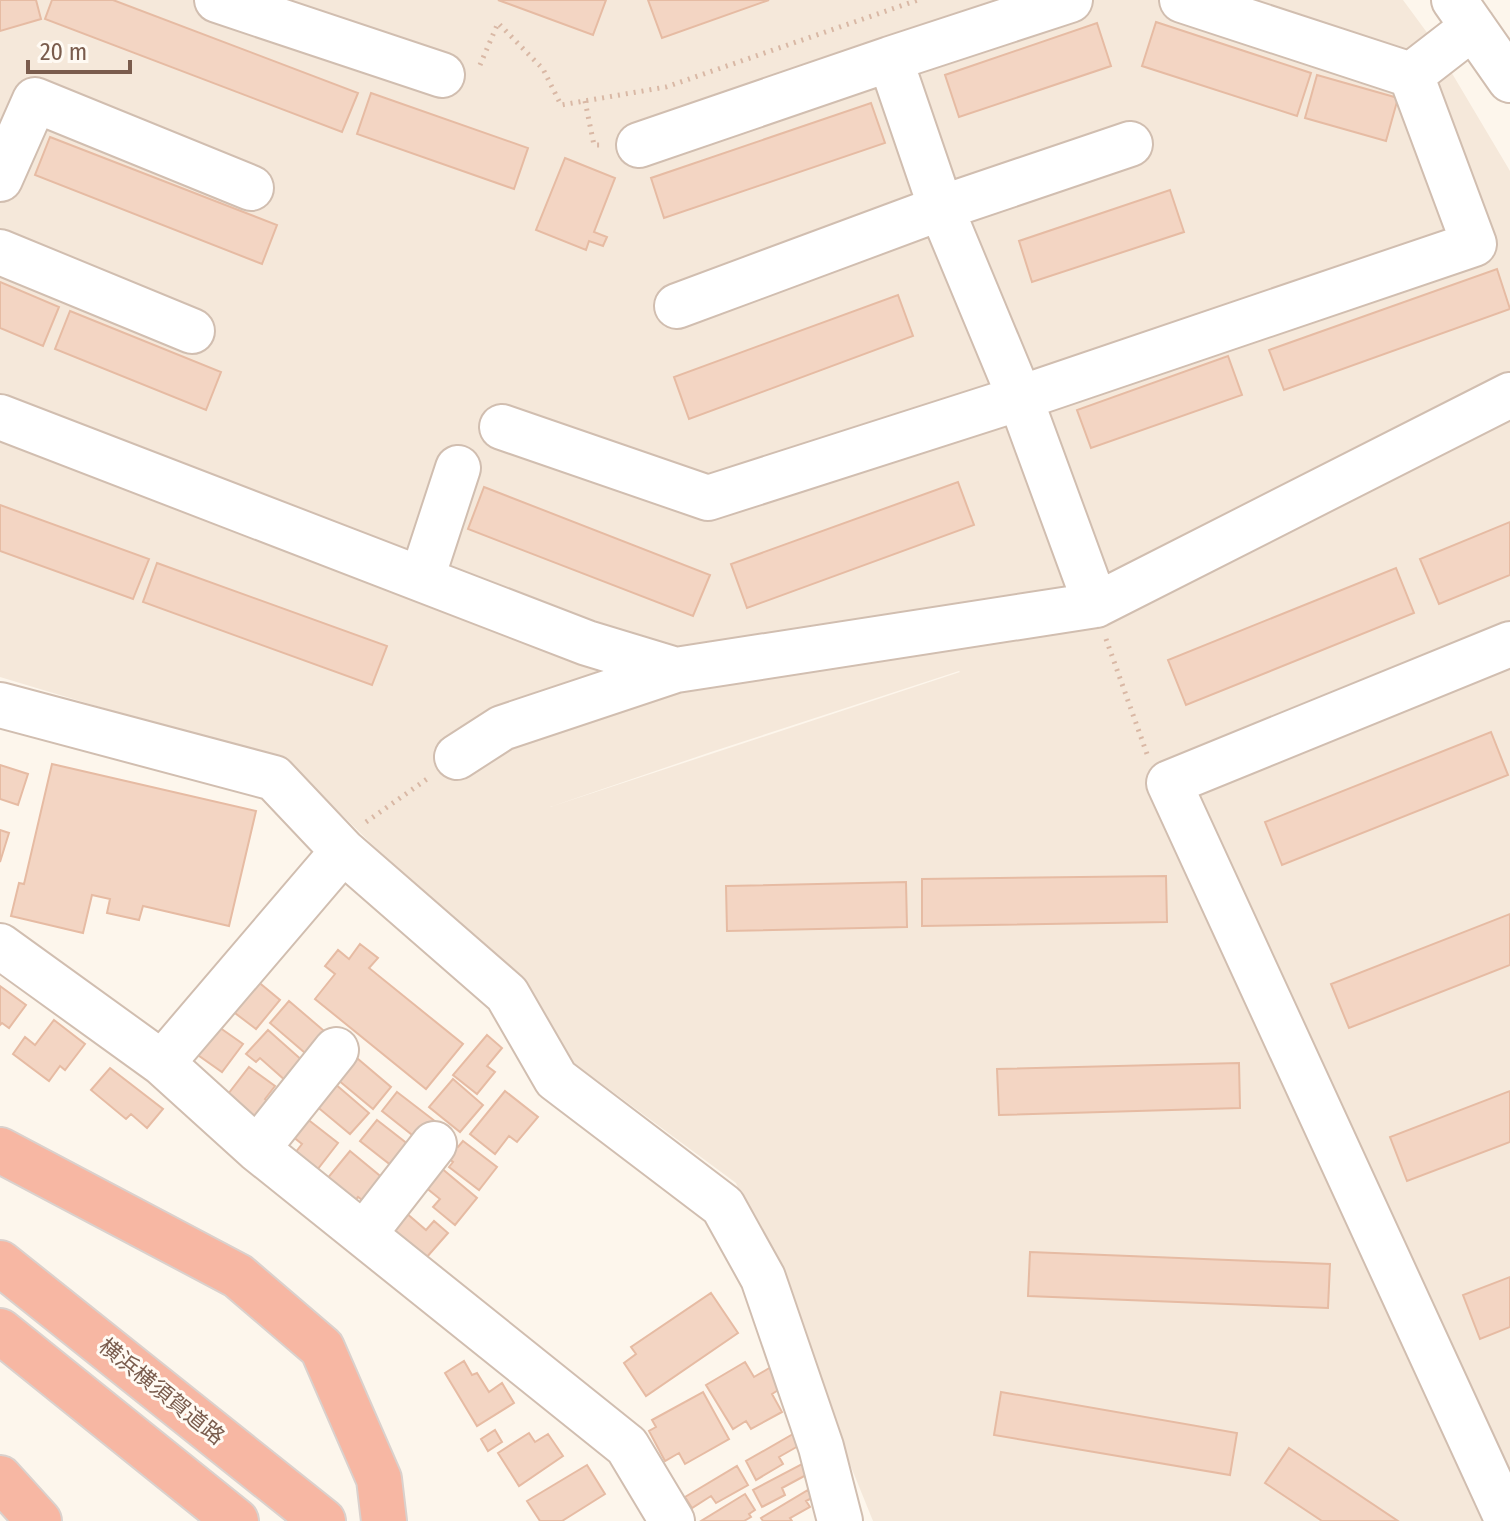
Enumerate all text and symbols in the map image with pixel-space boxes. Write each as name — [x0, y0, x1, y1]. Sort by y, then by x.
scale bar — [28, 24, 130, 74]
text: 20 m — [40, 38, 87, 66]
street label: 横浜横須賀道路 — [93, 1332, 230, 1450]

